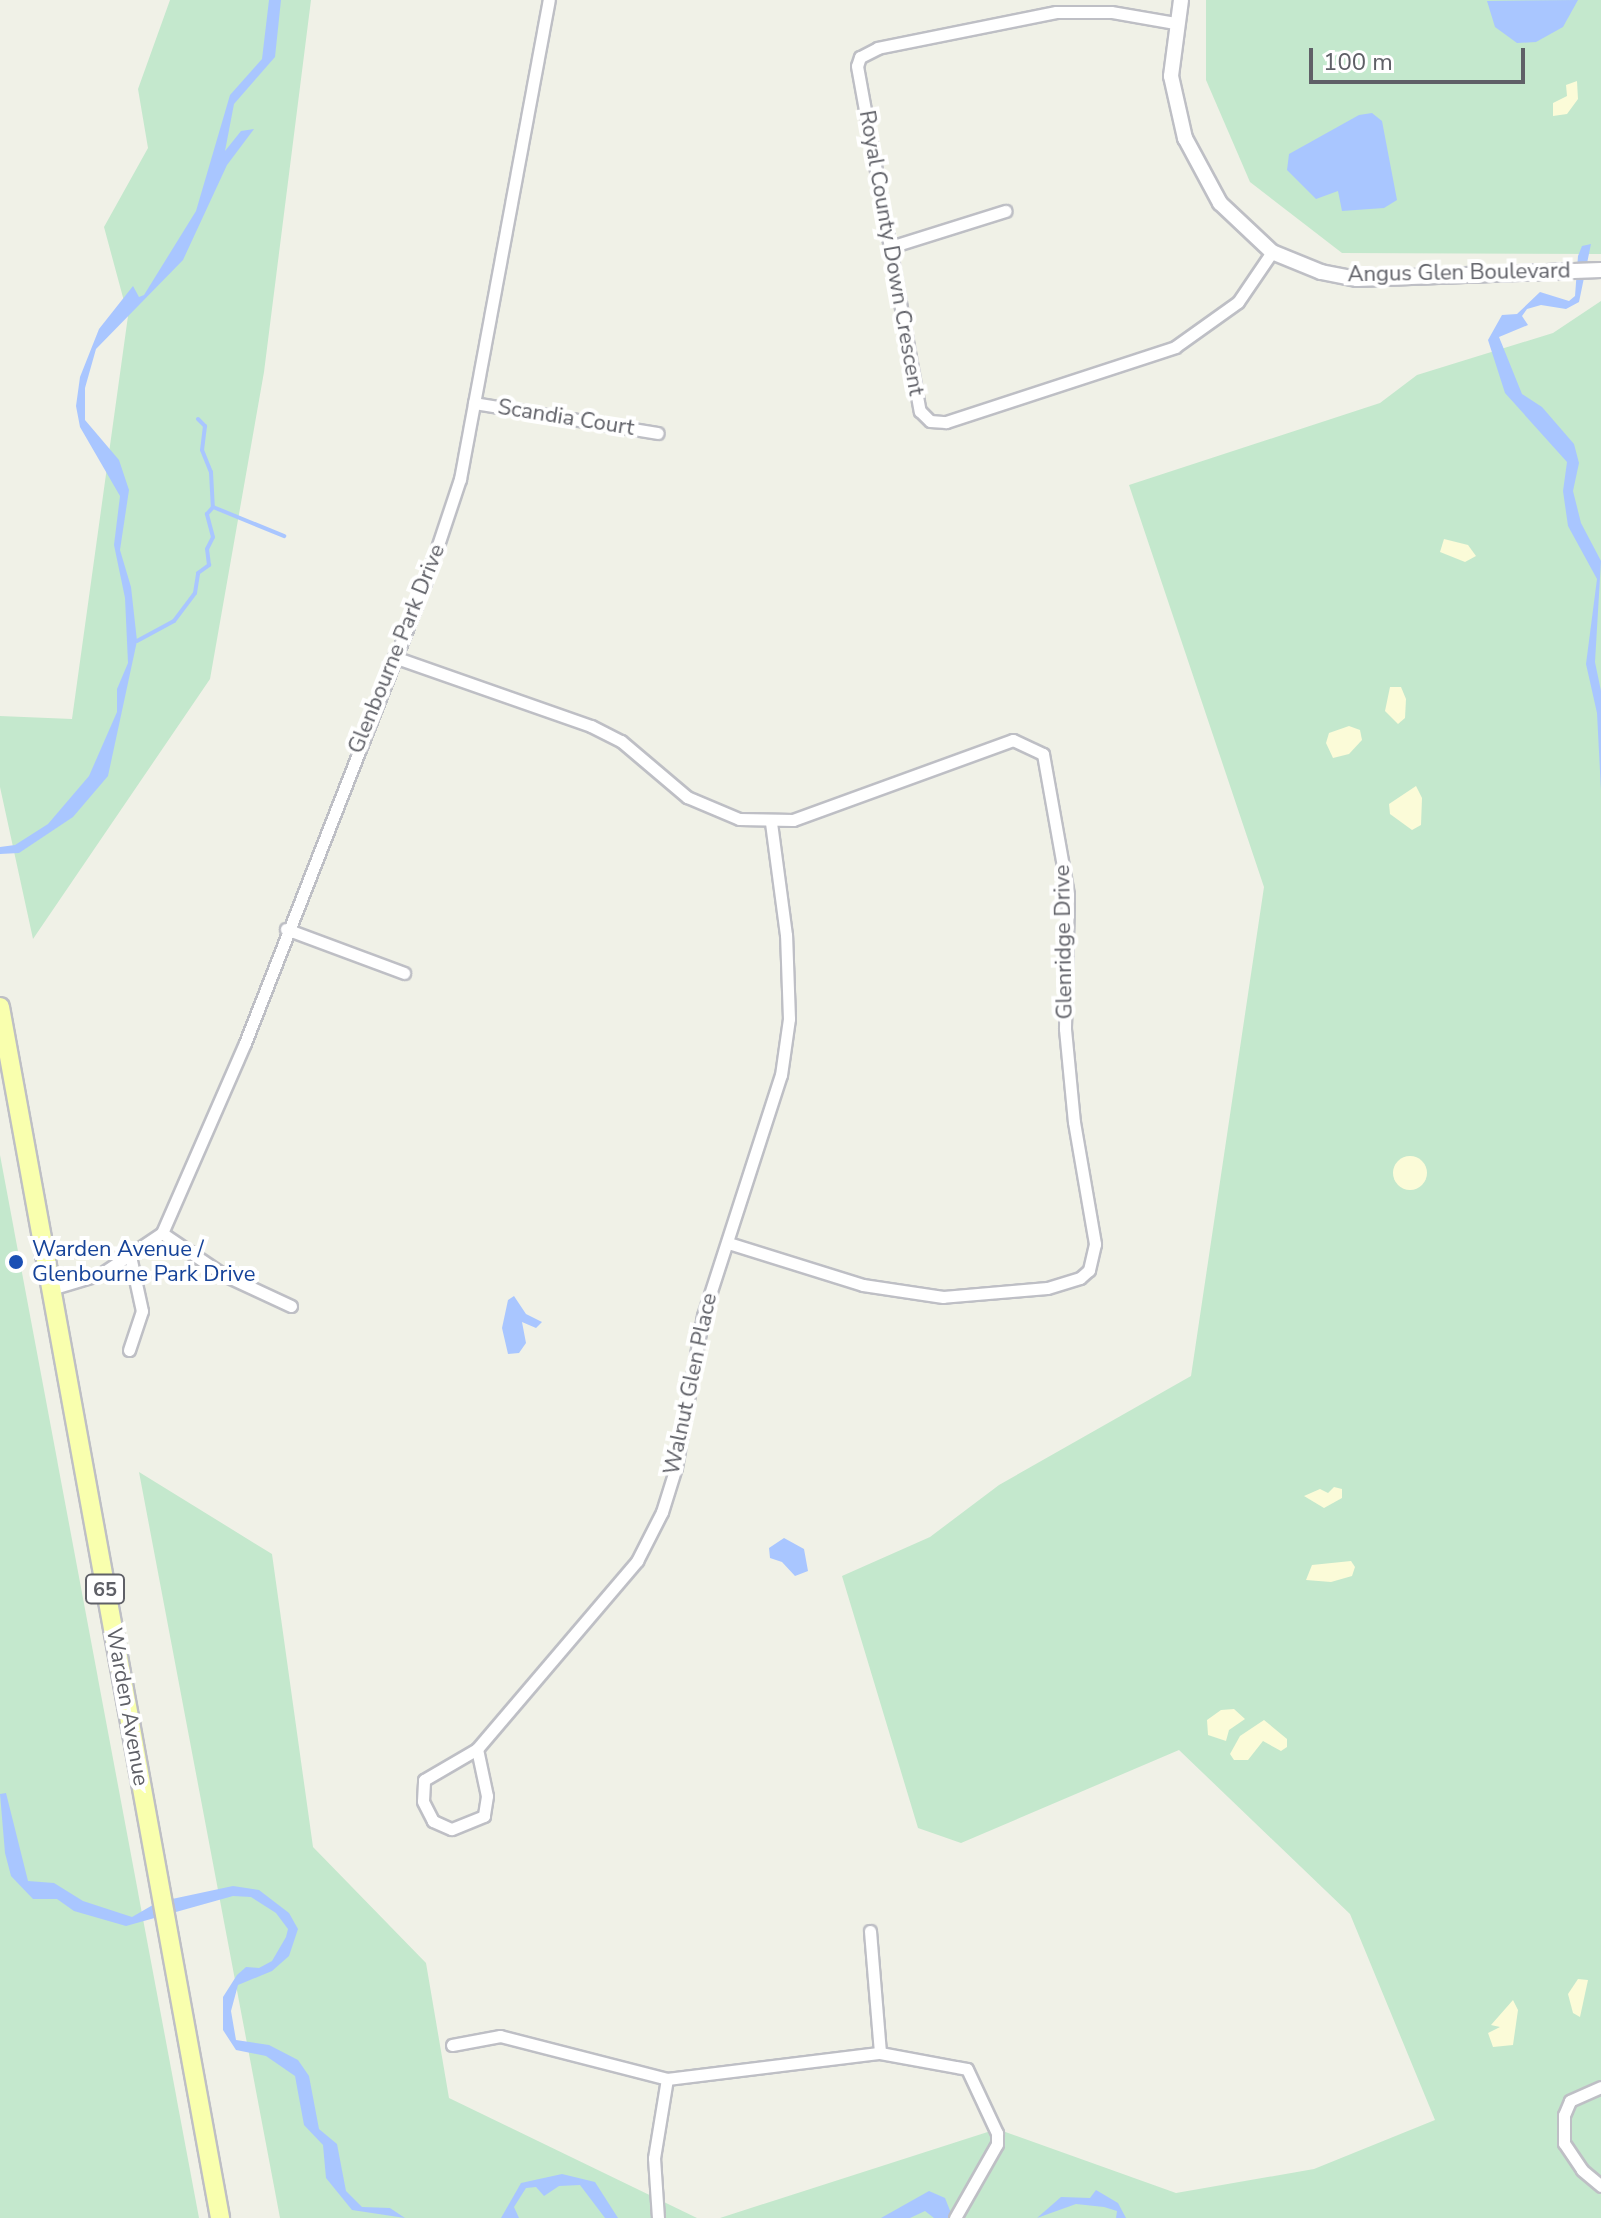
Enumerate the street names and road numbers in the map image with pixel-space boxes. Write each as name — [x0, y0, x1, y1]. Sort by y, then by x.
street label: Royal County Down Crescent — [853, 108, 929, 398]
street label: Angus Glen Boulevard — [1347, 258, 1571, 288]
street label: Scandia Court — [496, 394, 636, 442]
street label: Glenbourne Park Drive — [343, 540, 451, 758]
street label: Glenridge Drive — [1049, 864, 1079, 1020]
street label: Walnut Glen Place — [659, 1291, 723, 1477]
road number: 65 — [85, 1573, 125, 1605]
street label: Warden Avenue — [100, 1626, 154, 1788]

